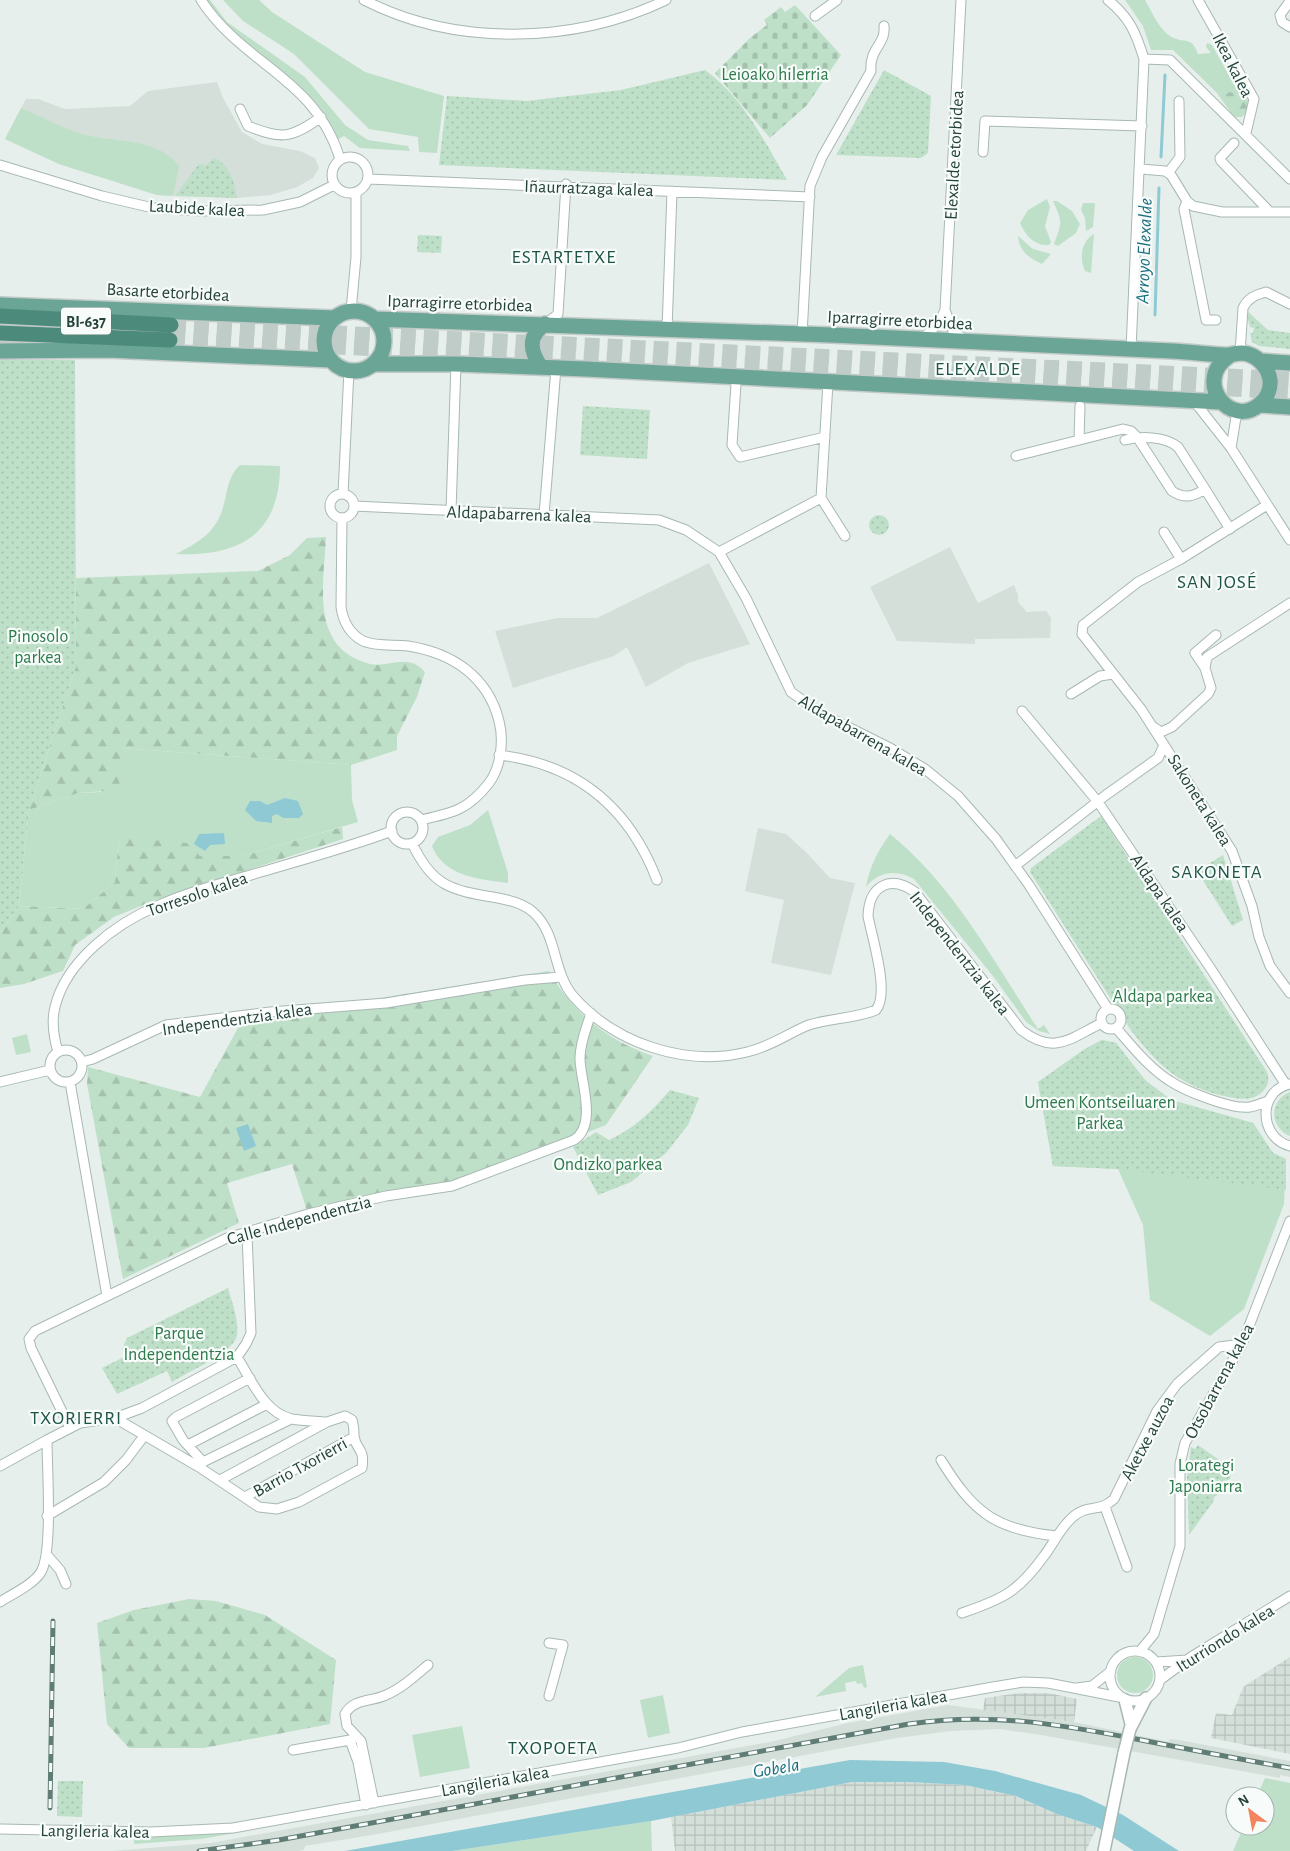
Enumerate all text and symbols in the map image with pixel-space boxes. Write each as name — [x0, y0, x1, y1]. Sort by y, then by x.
street label: Ikea kalea — [1208, 30, 1256, 101]
park label: Leioako hilerria — [721, 66, 829, 84]
street label: Elexalde etorbidea — [943, 90, 967, 220]
street label: Iñaurratzaga kalea — [524, 178, 654, 200]
street label: Laubide kalea — [148, 197, 246, 221]
water label: Arroyo Elexalde — [1133, 198, 1156, 305]
district label: ESTARTETXE — [512, 248, 616, 267]
street label: Basarte etorbidea — [106, 281, 230, 305]
street label: Iparragirre etorbidea — [387, 292, 533, 316]
road number: BI-637 — [61, 308, 111, 334]
street label: Iparragirre etorbidea — [827, 308, 973, 334]
district label: ELEXALDE — [935, 360, 1021, 379]
street label: Aldapabarrena kalea — [446, 503, 592, 527]
district label: SAN JOSÉ — [1177, 571, 1257, 592]
park label: Pinosolo parkea — [8, 628, 68, 667]
street label: Aldapabarrena kalea — [795, 692, 930, 780]
street label: Sakoneta kalea — [1164, 751, 1235, 850]
street label: Aldapa kalea — [1126, 851, 1192, 936]
district label: SAKONETA — [1171, 863, 1263, 882]
street label: Torresolo kalea — [145, 869, 250, 921]
street label: Independentzia kalea — [906, 888, 1013, 1019]
park label: Aldapa parkea — [1113, 988, 1213, 1006]
street label: Independentzia kalea — [161, 1001, 313, 1039]
park label: Umeen Kontseiluaren Parkea — [1024, 1094, 1176, 1133]
park label: Ondizko parkea — [553, 1156, 663, 1174]
street label: Calle Independentzia — [225, 1193, 373, 1249]
street label: Otsobarrena kalea — [1182, 1321, 1258, 1442]
park label: Parque Independentzia — [123, 1325, 235, 1364]
street label: Aketxe auzoa — [1118, 1393, 1178, 1484]
district label: TXORIERRI — [30, 1409, 122, 1428]
street label: Barrio Txorierri — [251, 1435, 350, 1501]
park label: Lorategi Japoniarra — [1170, 1457, 1242, 1496]
street label: Iturriondo kalea — [1173, 1602, 1278, 1676]
street label: Langileria kalea — [838, 1688, 949, 1724]
district label: TXOPOETA — [508, 1739, 598, 1758]
water label: Gobela — [752, 1755, 801, 1782]
street label: Langileria kalea — [440, 1764, 551, 1800]
north arrow — [1225, 1786, 1275, 1836]
text: N — [1236, 1792, 1251, 1809]
street label: Langileria kalea — [40, 1822, 150, 1842]

